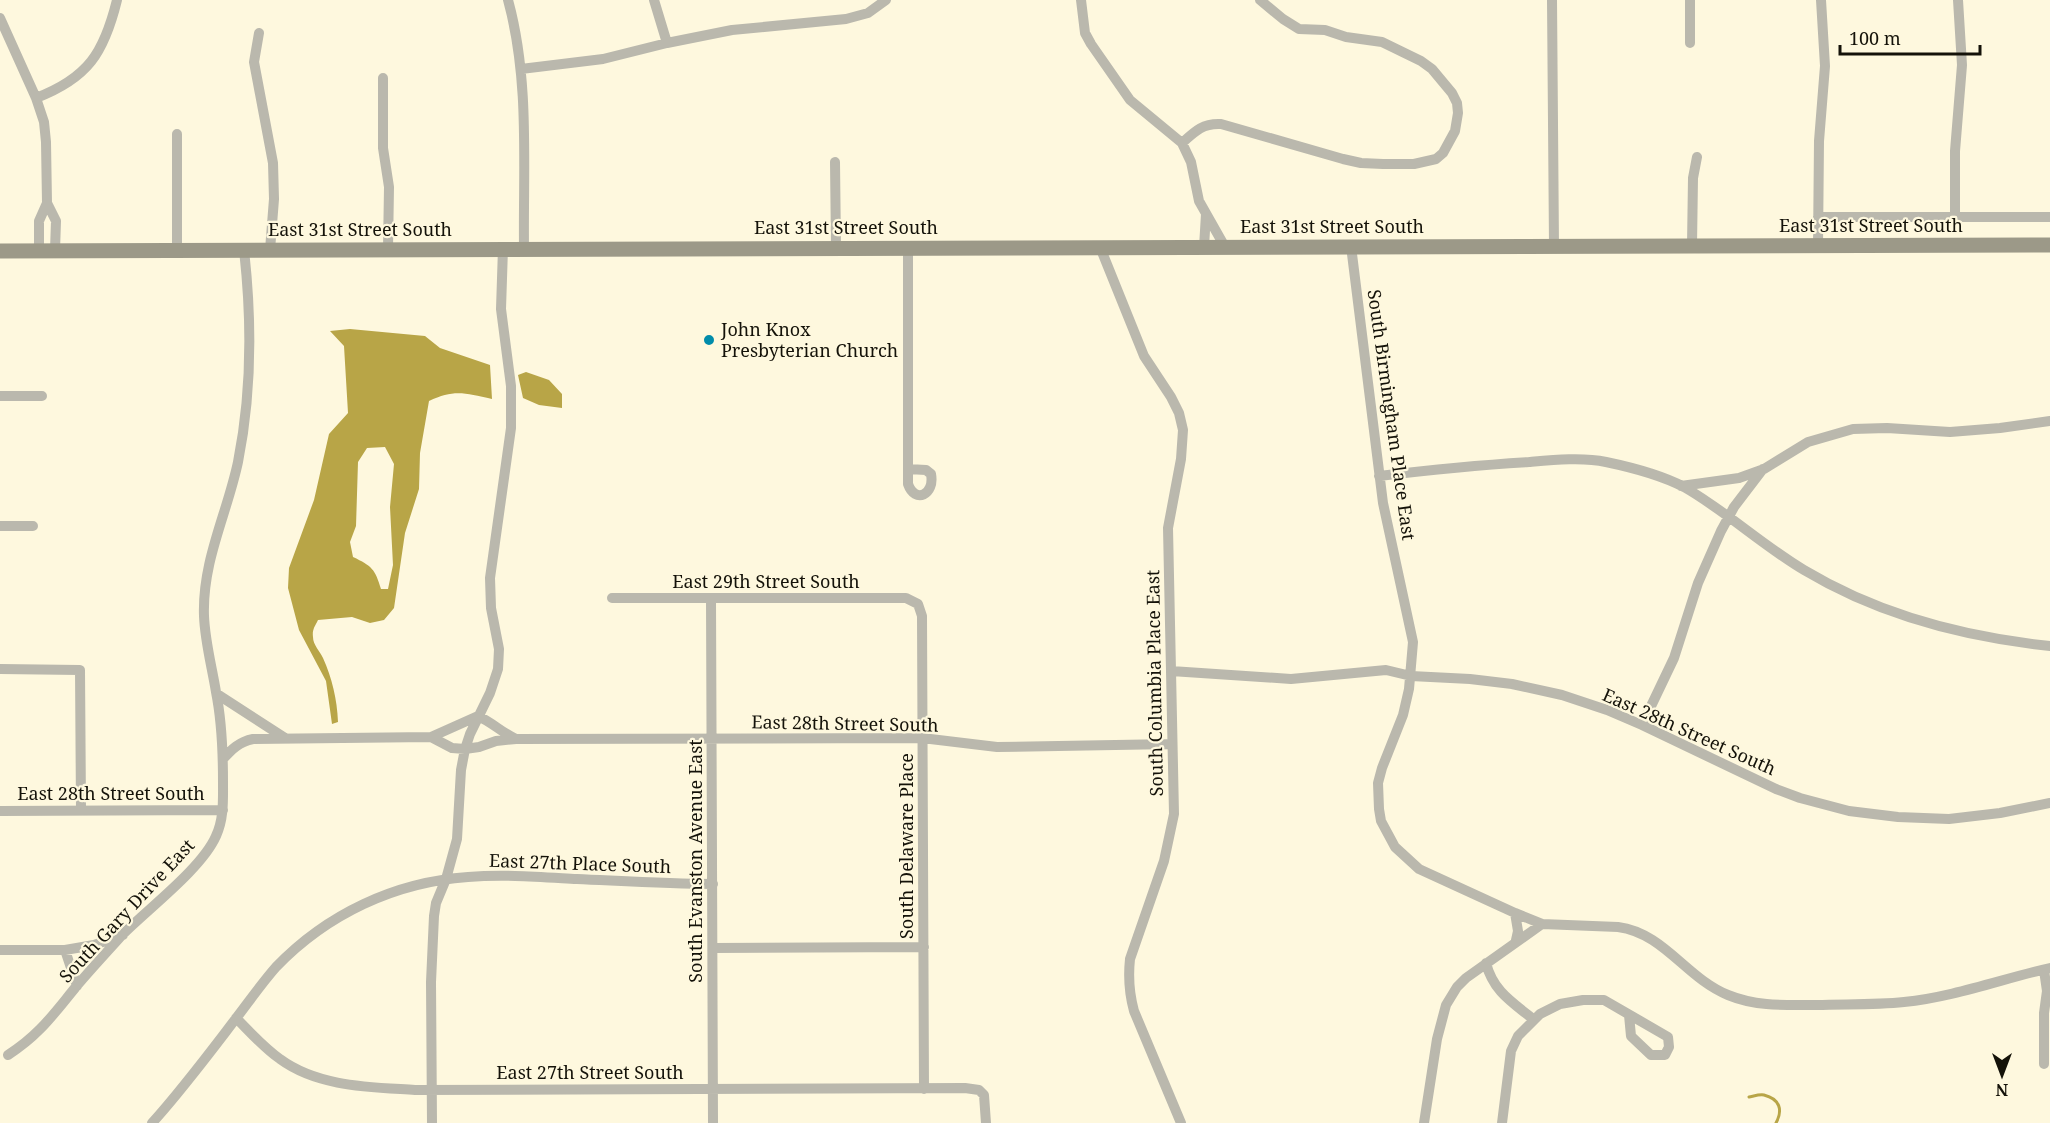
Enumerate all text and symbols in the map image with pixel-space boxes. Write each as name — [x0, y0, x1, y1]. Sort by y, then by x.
scale bar — [1840, 18, 1980, 56]
text: 100 m — [1849, 26, 1901, 50]
street label: East 31st Street South — [1779, 213, 1963, 237]
street label: East 31st Street South — [1240, 214, 1424, 238]
street label: East 31st Street South — [754, 215, 938, 239]
street label: East 31st Street South — [268, 217, 452, 241]
street label: South Birmingham Place East — [1363, 288, 1421, 542]
place label: John Knox Presbyterian Church — [720, 317, 898, 362]
marker: John Knox Presbyterian Church — [702, 333, 716, 347]
street label: East 29th Street South — [672, 569, 860, 593]
street label: South Columbia Place East — [1140, 569, 1168, 797]
street label: East 28th Street South — [1599, 682, 1780, 780]
street label: East 28th Street South — [751, 709, 939, 737]
street label: South Evanston Avenue East — [683, 739, 707, 983]
street label: South Delaware Place — [894, 753, 918, 939]
street label: East 28th Street South — [17, 781, 205, 805]
street label: South Gary Drive East — [53, 833, 199, 987]
street label: East 27th Place South — [489, 848, 671, 878]
north arrow — [1972, 1045, 2032, 1105]
street label: East 27th Street South — [496, 1060, 684, 1084]
text: N — [1995, 1079, 2008, 1101]

